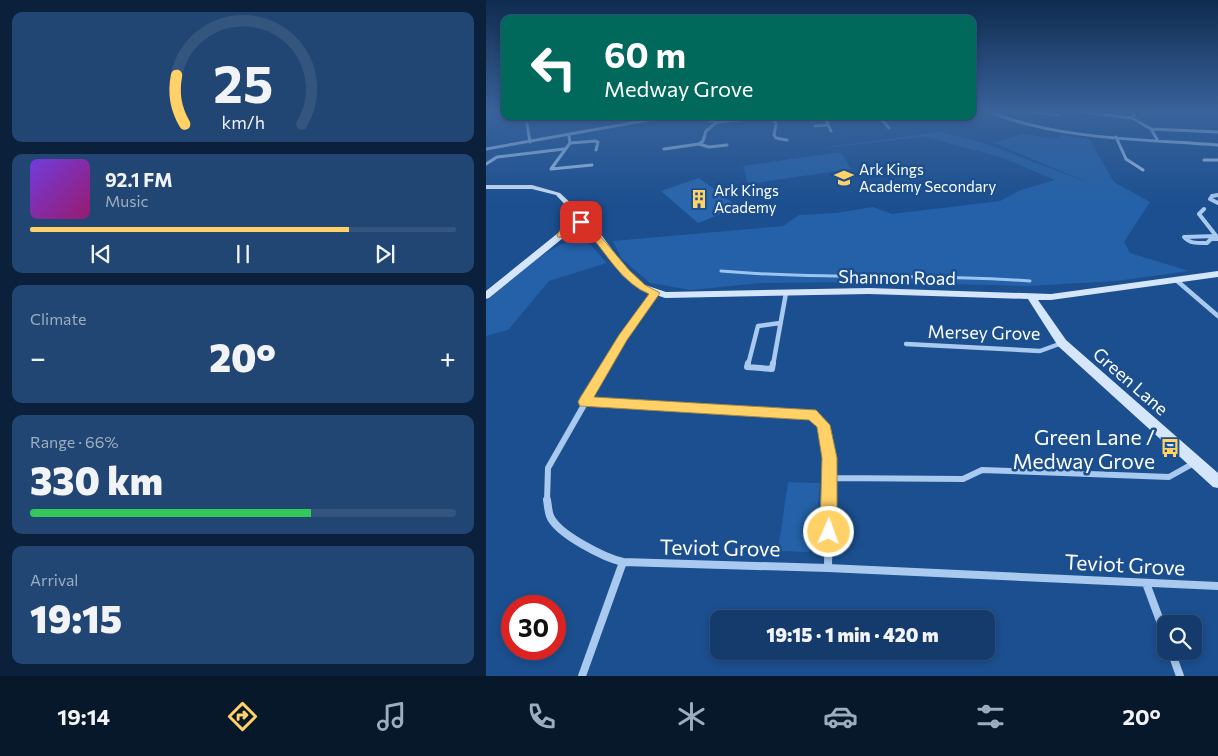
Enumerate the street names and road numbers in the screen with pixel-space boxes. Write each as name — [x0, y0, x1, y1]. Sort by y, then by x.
street label: Shannon Road — [838, 265, 956, 289]
street label: Mersey Grove — [927, 320, 1041, 344]
street label: Green Lane — [1089, 342, 1173, 420]
street label: Teviot Grove — [659, 533, 781, 561]
street label: Teviot Grove — [1064, 548, 1186, 580]

